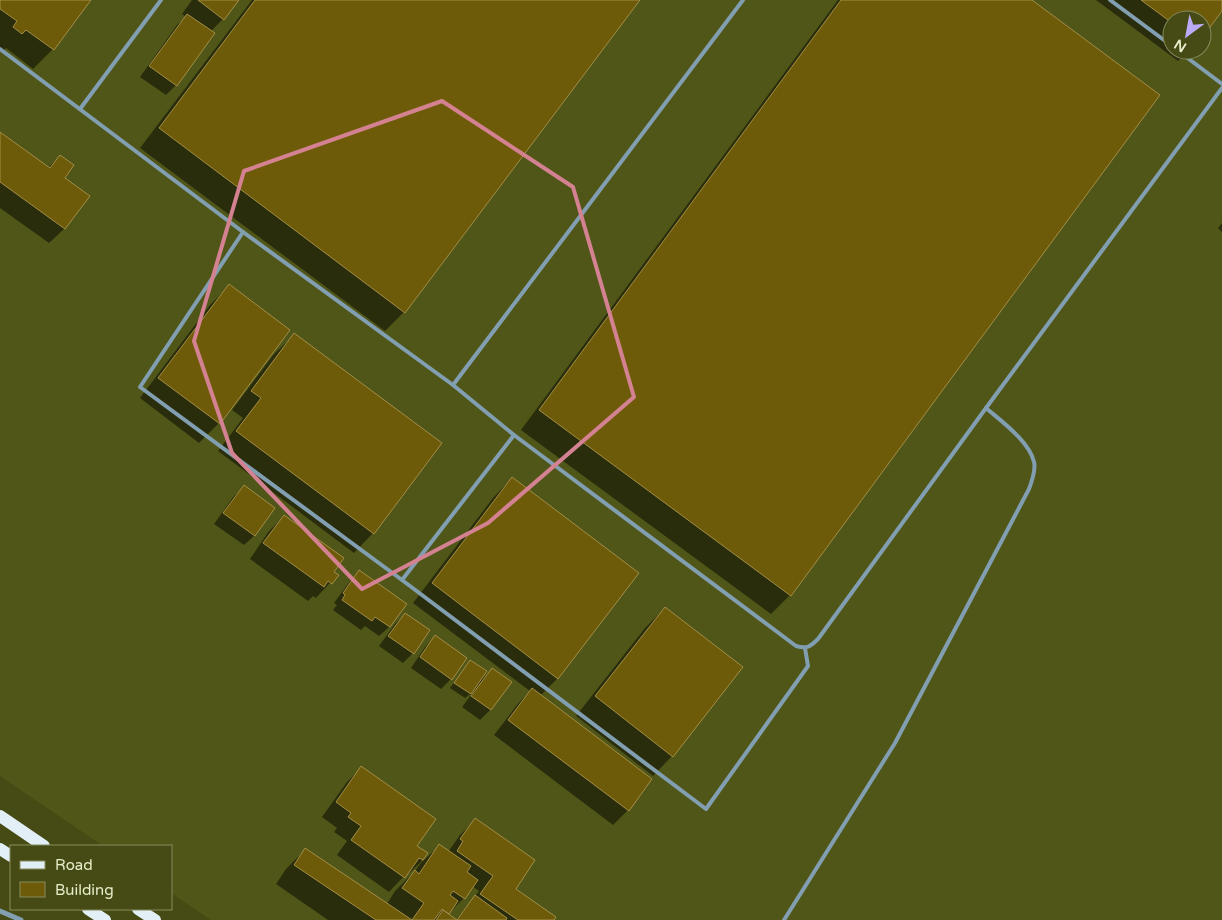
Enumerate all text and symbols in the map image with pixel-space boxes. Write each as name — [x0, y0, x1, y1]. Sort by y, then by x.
north arrow — [1162, 10, 1212, 60]
text: N — [1171, 35, 1190, 56]
legend — [10, 845, 172, 910]
text: Road — [55, 856, 93, 874]
text: Building — [55, 881, 114, 899]

